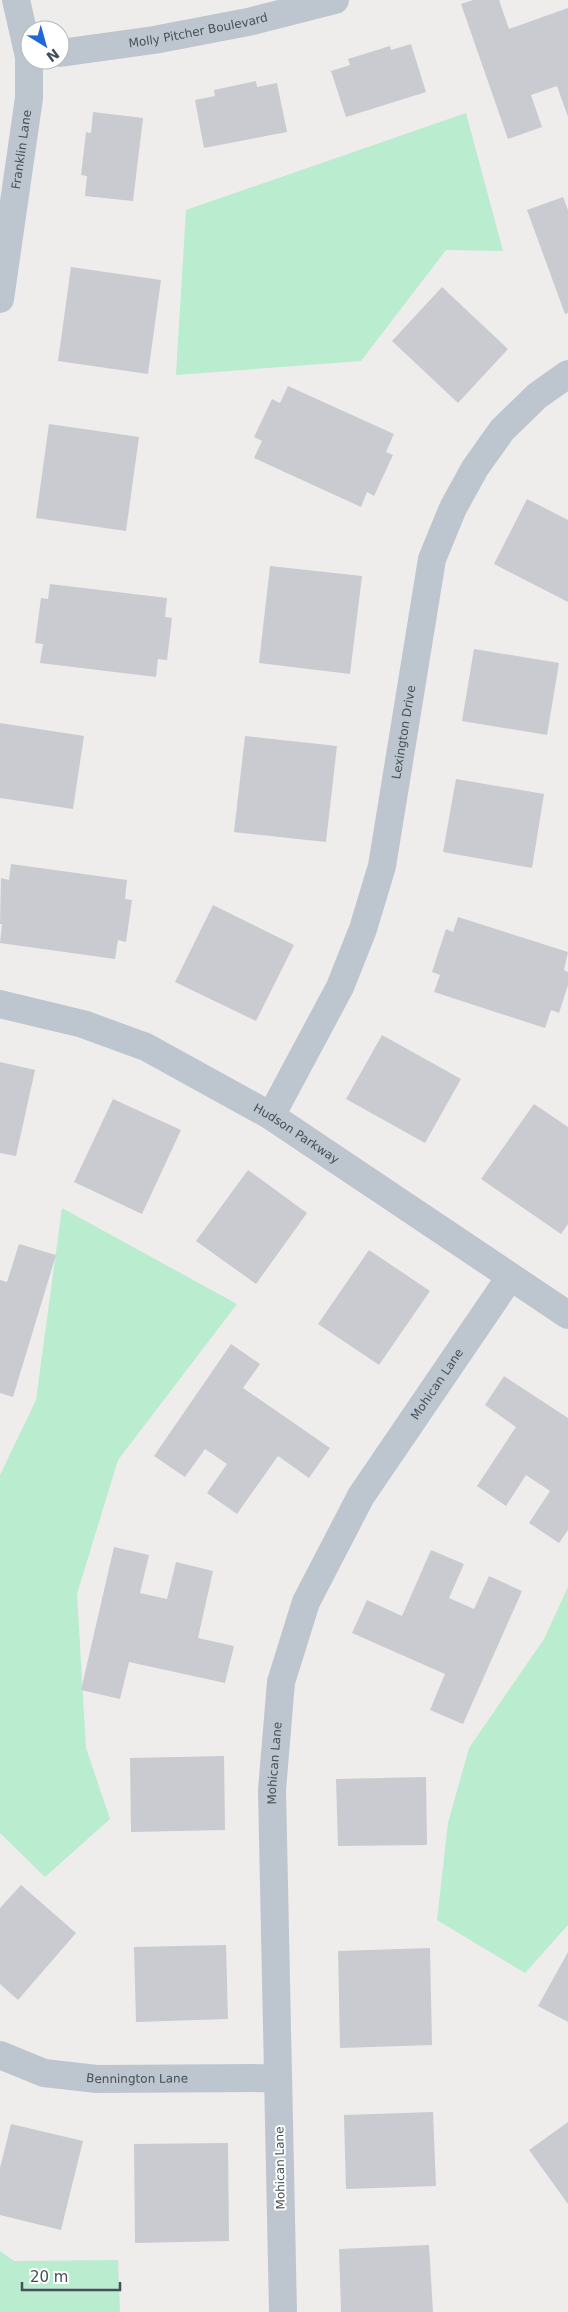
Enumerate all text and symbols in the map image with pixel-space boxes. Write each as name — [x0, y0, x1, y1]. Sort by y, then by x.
street label: Molly Pitcher Boulevard — [128, 10, 269, 50]
north arrow — [20, 20, 70, 70]
text: N — [43, 45, 62, 65]
street label: Franklin Lane — [9, 109, 34, 190]
street label: Lexington Drive — [389, 684, 418, 780]
street label: Hudson Parkway — [251, 1101, 342, 1167]
street label: Mohican Lane — [408, 1346, 466, 1422]
street label: Mohican Lane — [265, 1721, 285, 1805]
street label: Bennington Lane — [85, 2071, 188, 2086]
street label: Mohican Lane — [272, 2126, 288, 2210]
scale bar — [22, 2260, 120, 2292]
text: 20 m — [30, 2268, 68, 2286]

